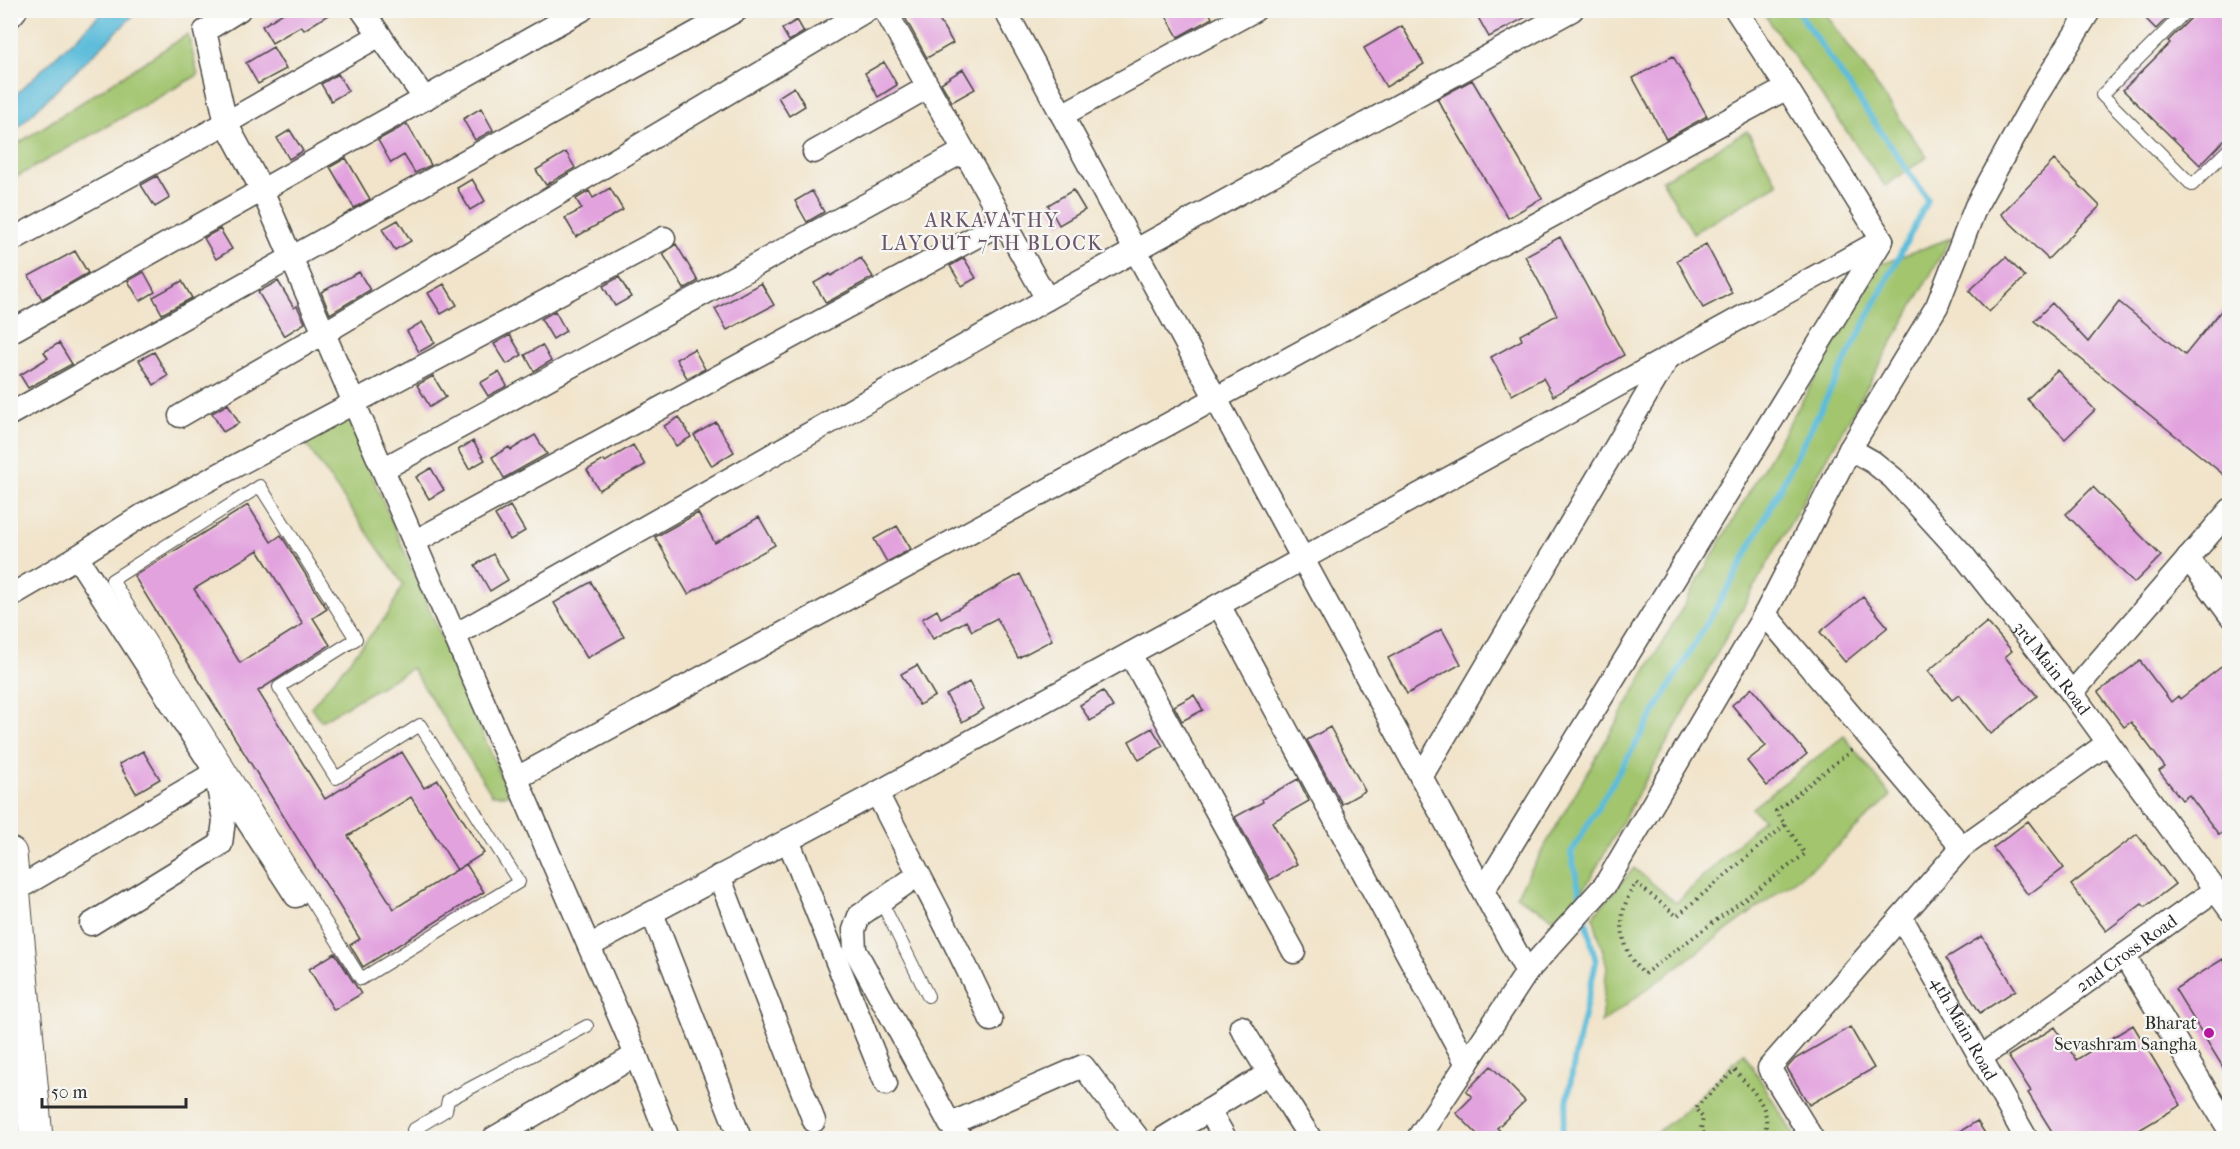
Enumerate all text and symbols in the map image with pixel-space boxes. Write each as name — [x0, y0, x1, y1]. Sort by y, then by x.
district label: ARKAVATHY LAYOUT 7TH BLOCK — [881, 209, 1103, 255]
street label: 3rd Main Road — [2009, 617, 2095, 719]
street label: 2nd Cross Road — [2072, 910, 2182, 997]
street label: 4th Main Road — [1926, 973, 2001, 1084]
place label: Bharat Sevashram Sangha — [2054, 1013, 2198, 1055]
marker: Bharat Sevashram Sangha — [2202, 1026, 2216, 1040]
scale bar — [42, 1071, 186, 1109]
text: 50 m — [51, 1082, 88, 1103]

